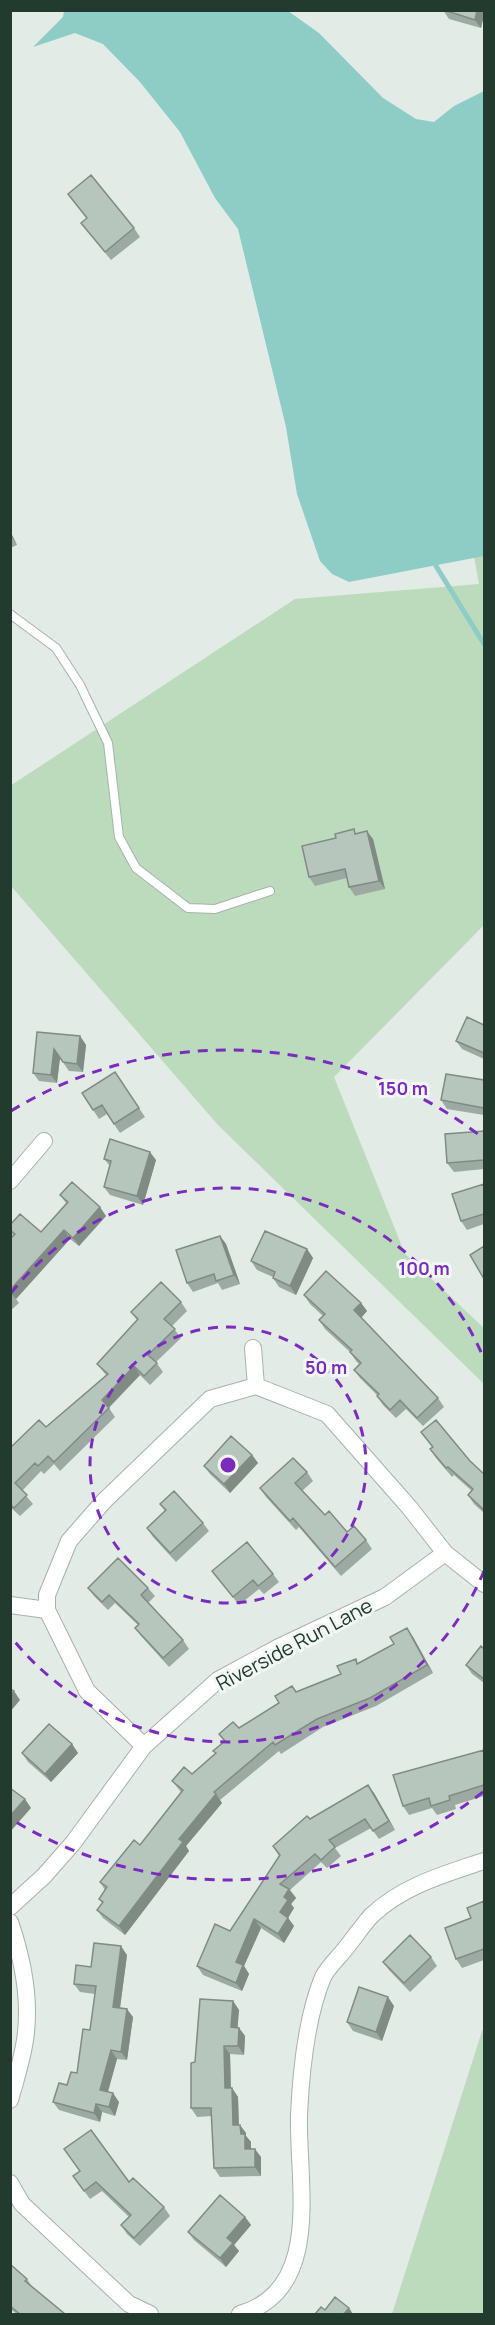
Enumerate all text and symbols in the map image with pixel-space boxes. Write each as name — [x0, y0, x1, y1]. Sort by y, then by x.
text: 150 m — [378, 1076, 428, 1100]
text: 100 m — [398, 1256, 450, 1280]
text: 50 m — [305, 1355, 347, 1379]
centre of rings — [218, 1455, 238, 1475]
street label: Riverside Run Lane — [211, 1591, 377, 1697]

